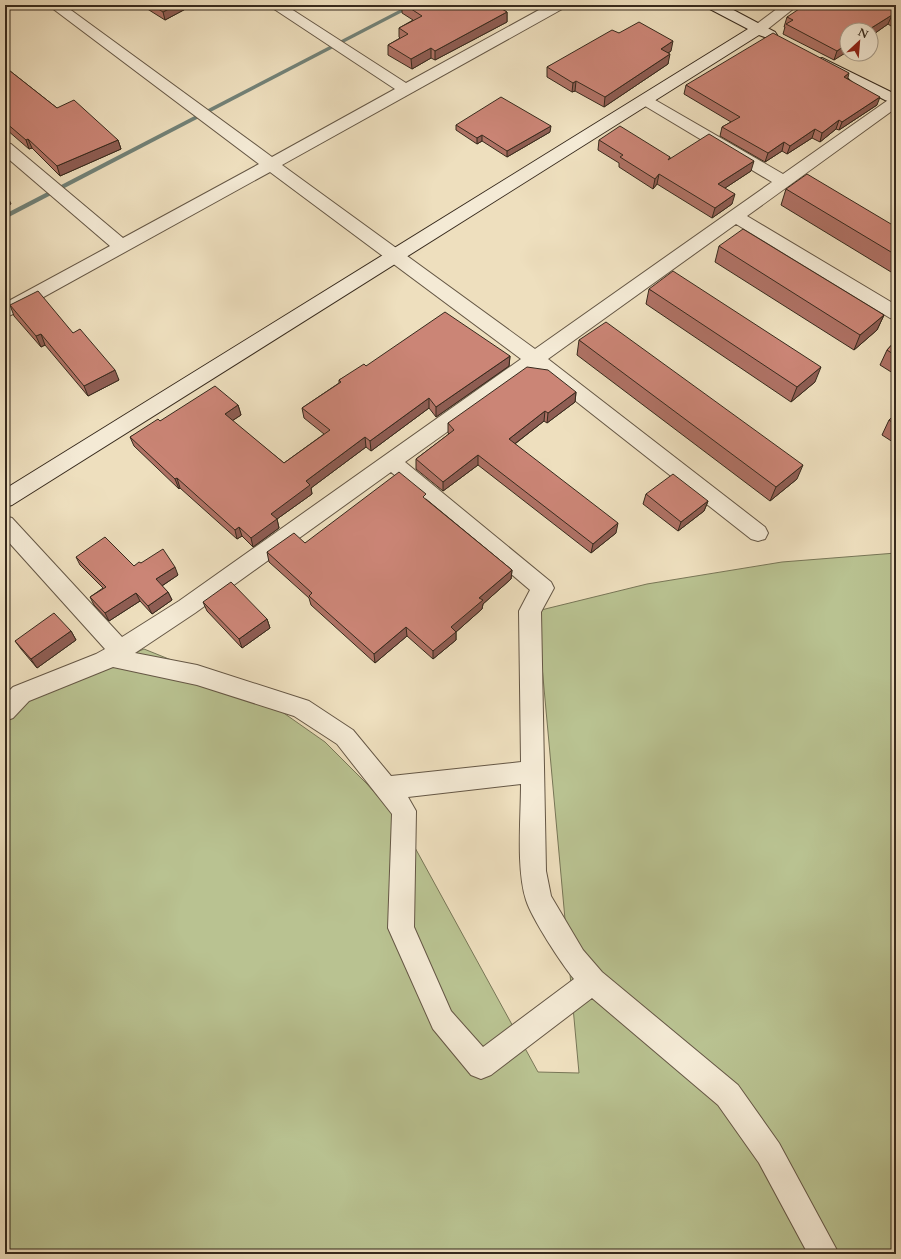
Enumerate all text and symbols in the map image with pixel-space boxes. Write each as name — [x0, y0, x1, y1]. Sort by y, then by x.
north arrow — [839, 22, 879, 62]
text: N — [856, 25, 871, 42]

